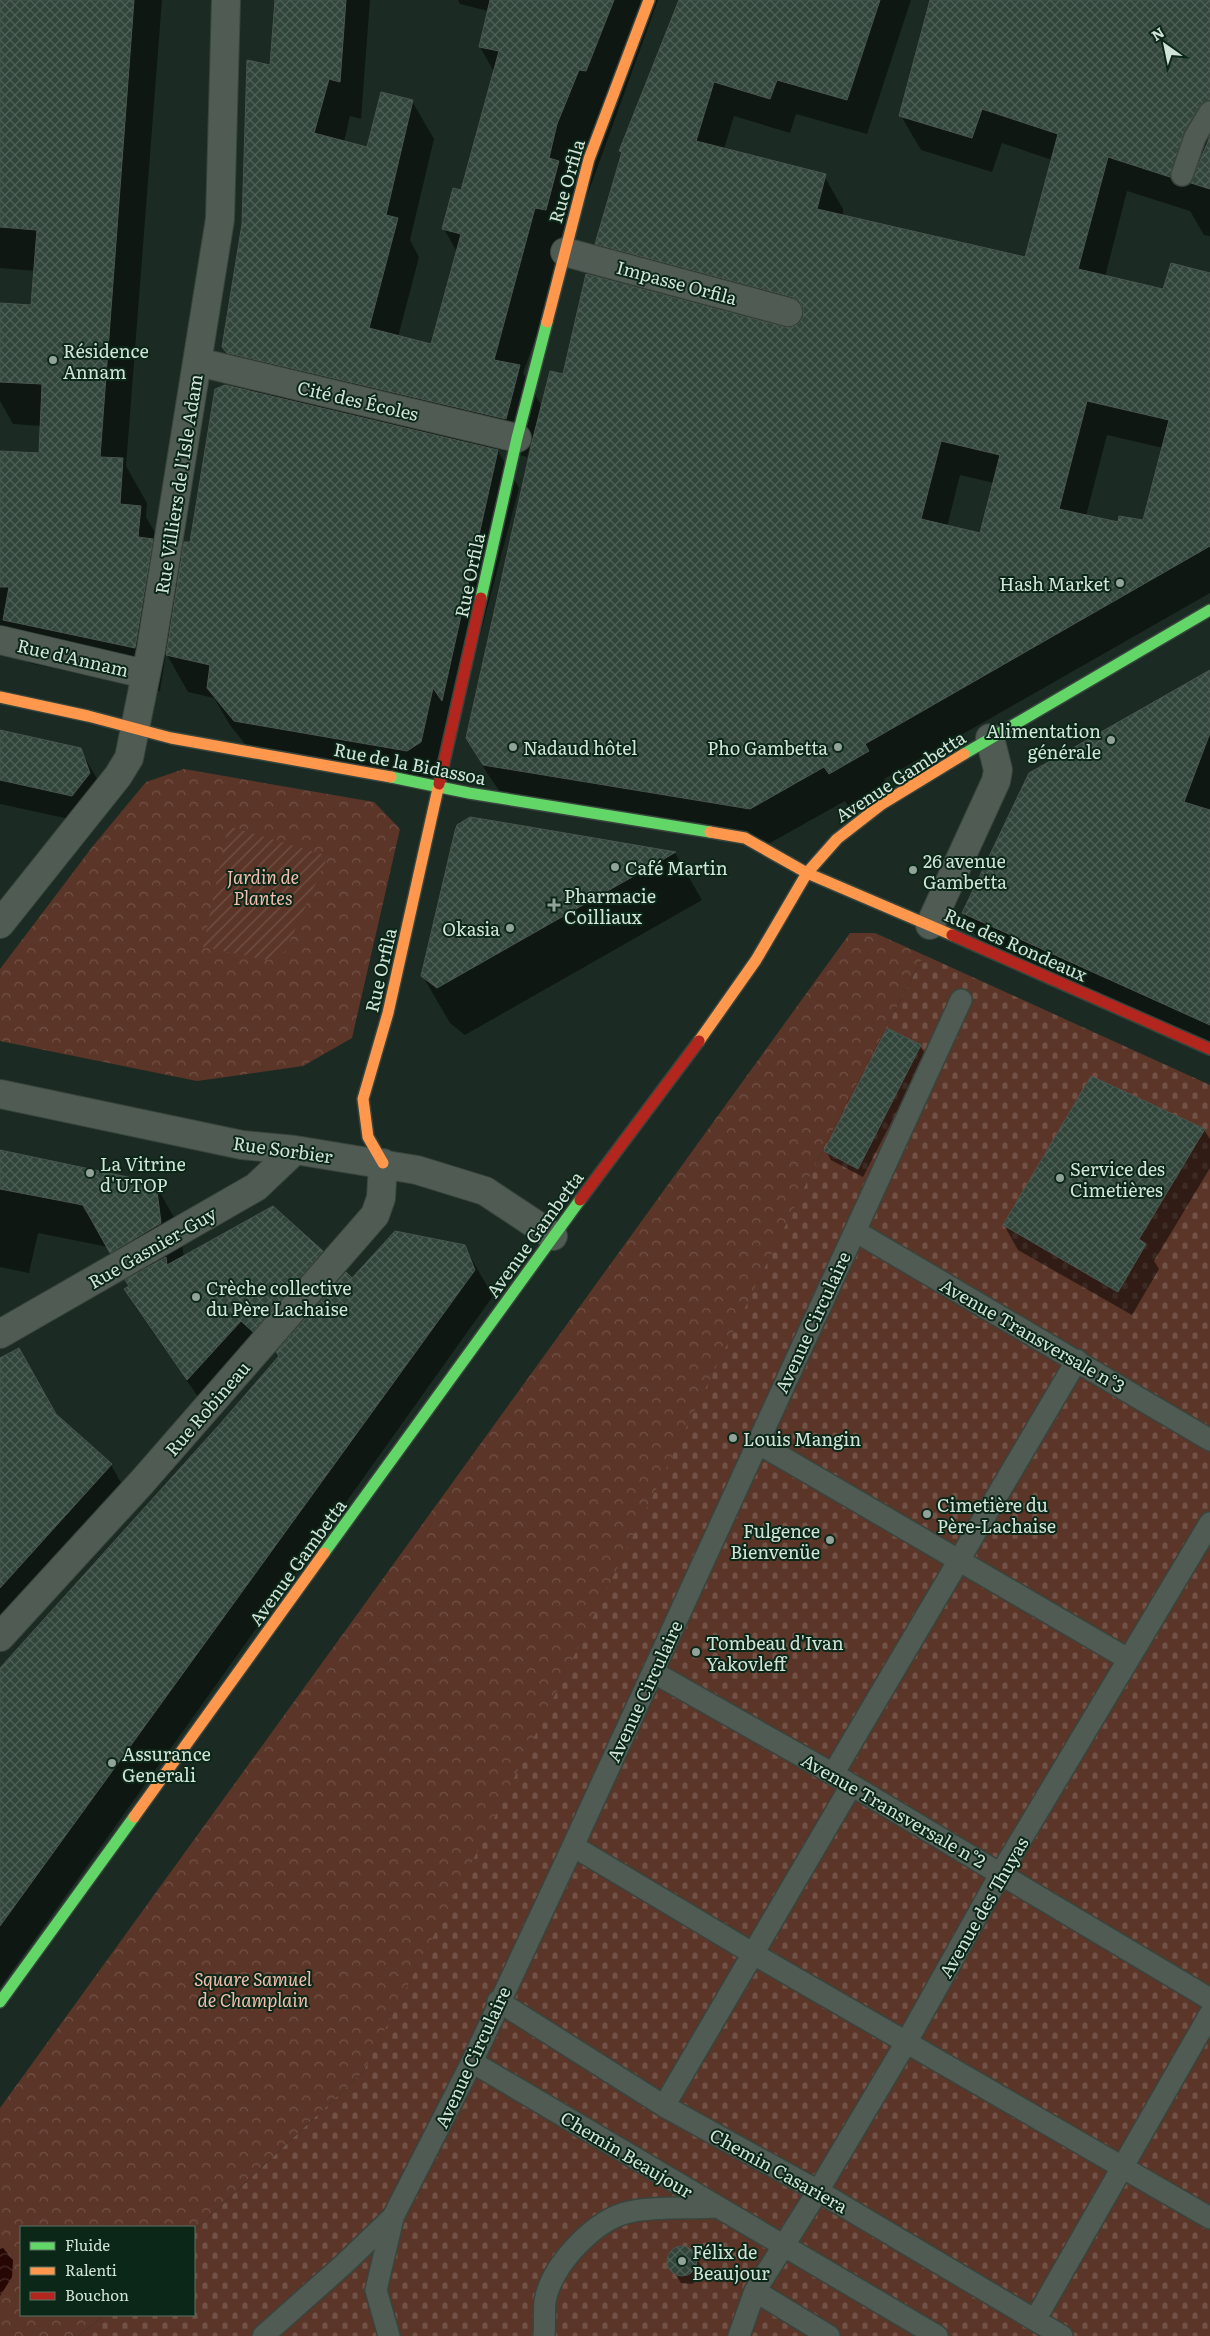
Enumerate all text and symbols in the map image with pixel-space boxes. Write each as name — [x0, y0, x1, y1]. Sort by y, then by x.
north arrow — [1140, 20, 1190, 70]
text: N — [1147, 22, 1168, 45]
street label: Rue Orfila — [541, 136, 591, 226]
street label: Impasse Orfila — [614, 253, 741, 311]
place label: Résidence Annam — [63, 337, 149, 385]
marker: Résidence Annam — [47, 354, 59, 366]
street label: Rue Villiers de l'Isle Adam — [147, 372, 209, 596]
street label: Cité des Écoles — [295, 373, 421, 427]
street label: Rue Orfila — [447, 530, 491, 620]
place label: Hash Market — [999, 570, 1111, 597]
marker: Hash Market — [1114, 577, 1126, 589]
street label: Rue d'Annam — [15, 631, 131, 683]
place label: Alimentation générale — [986, 717, 1101, 765]
street label: Avenue Gambetta — [829, 723, 971, 828]
place label: Nadaud hôtel — [523, 734, 637, 761]
place label: Pho Gambetta — [707, 734, 828, 761]
marker: Alimentation générale — [1105, 734, 1117, 746]
street label: Rue de la Bidassoa — [332, 735, 489, 791]
marker: Nadaud hôtel — [507, 741, 519, 753]
marker: Pho Gambetta — [832, 741, 844, 753]
place label: 26 avenue Gambetta — [923, 847, 1007, 895]
place label: Café Martin — [625, 854, 728, 881]
marker: Café Martin — [609, 861, 621, 873]
park label: Jardin de Plantes — [227, 863, 299, 911]
marker: 26 avenue Gambetta — [907, 864, 919, 876]
place label: Pharmacie Coilliaux — [564, 882, 656, 930]
marker: Pharmacie Coilliaux — [548, 899, 560, 911]
street label: Rue des Rondeaux — [940, 900, 1093, 988]
place label: Okasia — [442, 915, 500, 942]
marker: Okasia — [504, 922, 516, 934]
street label: Rue Orfila — [357, 925, 403, 1015]
street label: Rue Sorbier — [231, 1129, 335, 1169]
place label: La Vitrine d'UTOP — [100, 1150, 186, 1198]
place label: Service des Cimetières — [1070, 1155, 1165, 1203]
street label: Avenue Gambetta — [479, 1165, 589, 1303]
marker: La Vitrine d'UTOP — [84, 1167, 96, 1179]
marker: Service des Cimetières — [1054, 1172, 1066, 1184]
street label: Rue Gasnier-Guy — [83, 1199, 222, 1295]
street label: Avenue Circulaire — [767, 1247, 857, 1397]
street label: Avenue Transversale n°3 — [936, 1271, 1130, 1399]
place label: Crèche collective du Père Lachaise — [206, 1274, 352, 1322]
marker: Crèche collective du Père Lachaise — [190, 1291, 202, 1303]
street label: Rue Robineau — [158, 1355, 256, 1461]
place label: Louis Mangin — [743, 1425, 861, 1452]
marker: Louis Mangin — [727, 1432, 739, 1444]
place label: Cimetière du Père-Lachaise — [937, 1491, 1056, 1539]
street label: Avenue Gambetta — [242, 1493, 352, 1631]
marker: Cimetière du Père-Lachaise — [921, 1508, 933, 1520]
place label: Fulgence Bienvenüe — [730, 1517, 820, 1565]
marker: Fulgence Bienvenüe — [824, 1534, 836, 1546]
street label: Avenue Circulaire — [599, 1616, 689, 1766]
place label: Tombeau d'Ivan Yakovleff — [706, 1629, 844, 1677]
marker: Tombeau d'Ivan Yakovleff — [690, 1646, 702, 1658]
place label: Assurance Generali — [122, 1740, 211, 1788]
street label: Avenue Transversale n°2 — [797, 1746, 991, 1874]
marker: Assurance Generali — [106, 1757, 118, 1769]
street label: Avenue des Thuyas — [932, 1831, 1034, 1983]
park label: Square Samuel de Champlain — [194, 1965, 313, 2013]
street label: Avenue Circulaire — [427, 1982, 517, 2132]
street label: Chemin Beaujour — [556, 2104, 699, 2204]
street label: Chemin Casariera — [705, 2121, 853, 2219]
legend — [20, 2226, 195, 2316]
text: Fluide — [65, 2233, 110, 2256]
place label: Félix de Beaujour — [692, 2238, 770, 2286]
marker: Félix de Beaujour — [676, 2255, 688, 2267]
text: Ralenti — [65, 2258, 117, 2281]
text: Bouchon — [65, 2283, 129, 2306]

